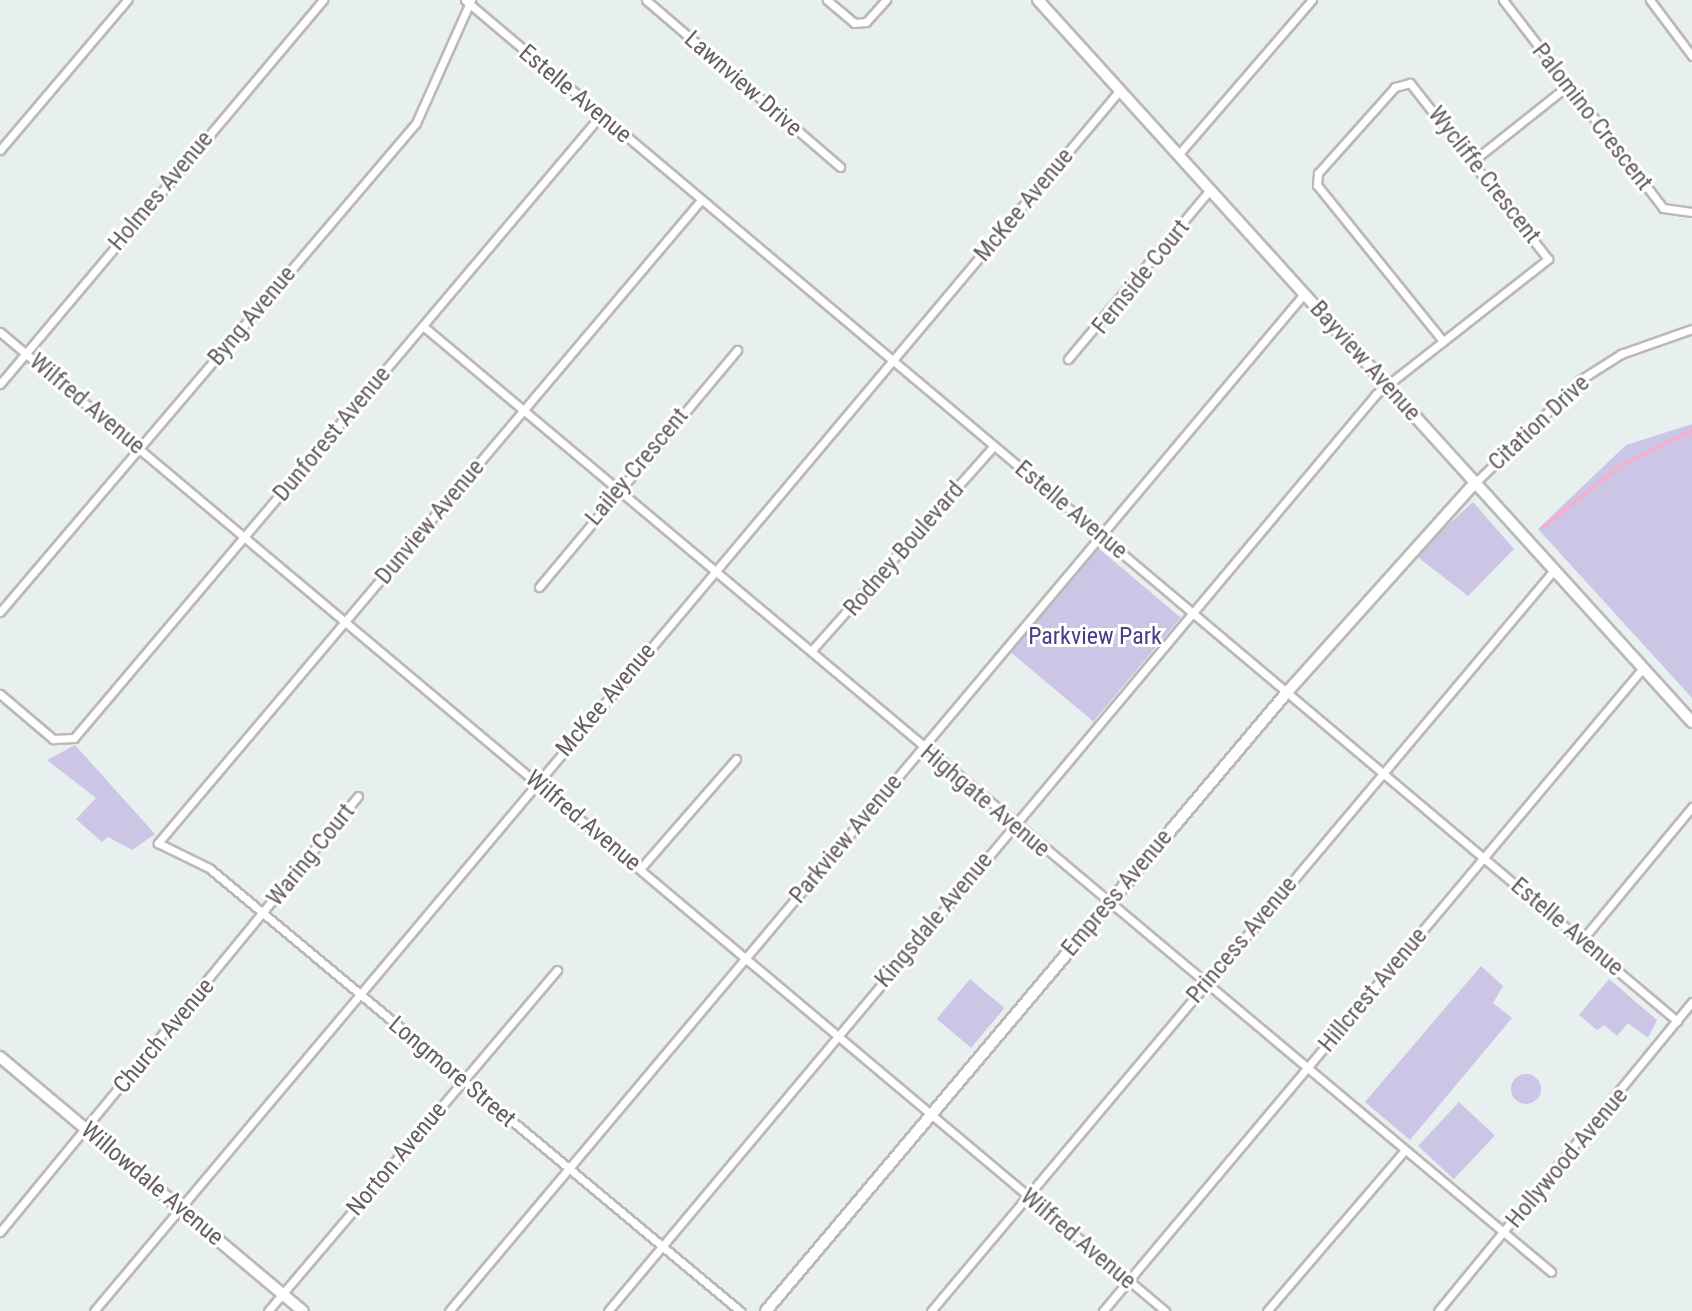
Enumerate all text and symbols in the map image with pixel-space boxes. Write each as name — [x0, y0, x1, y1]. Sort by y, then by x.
street label: Lawnview Drive — [678, 25, 808, 143]
street label: Palomino Crescent — [1526, 38, 1658, 196]
street label: Estelle Avenue — [513, 39, 637, 149]
street label: Wycliffe Crescent — [1422, 101, 1546, 249]
street label: Holmes Avenue — [103, 125, 219, 257]
street label: McKee Avenue — [968, 142, 1080, 268]
street label: Fernside Court — [1086, 214, 1196, 340]
street label: Byng Avenue — [202, 260, 302, 372]
street label: Bayview Avenue — [1304, 295, 1426, 427]
street label: Wilfred Avenue — [23, 347, 151, 461]
street label: Dunforest Avenue — [267, 361, 397, 507]
street label: Citation Drive — [1483, 369, 1595, 477]
street label: Lailey Crescent — [580, 402, 694, 532]
street label: Dunview Avenue — [369, 454, 491, 590]
street label: Estelle Avenue — [1009, 455, 1133, 565]
street label: Rodney Boulevard — [838, 476, 970, 622]
park label: Parkview Park — [1028, 623, 1162, 651]
street label: McKee Avenue — [550, 637, 662, 763]
street label: Highgate Avenue — [914, 739, 1056, 863]
street label: Wilfred Avenue — [519, 764, 647, 878]
street label: Parkview Avenue — [784, 768, 908, 910]
street label: Waring Court — [261, 798, 361, 912]
street label: Empress Avenue — [1056, 824, 1178, 962]
street label: Kingsdale Avenue — [869, 846, 999, 994]
street label: Princess Avenue — [1181, 871, 1303, 1009]
street label: Estelle Avenue — [1505, 872, 1629, 982]
street label: Hillcrest Avenue — [1313, 922, 1433, 1058]
street label: Church Avenue — [108, 973, 220, 1099]
street label: Longmore Street — [383, 1010, 521, 1134]
street label: Hollywood Avenue — [1500, 1082, 1634, 1234]
street label: Norton Avenue — [341, 1096, 453, 1222]
street label: Willowdale Avenue — [75, 1116, 229, 1252]
street label: Wilfred Avenue — [1014, 1182, 1142, 1296]

